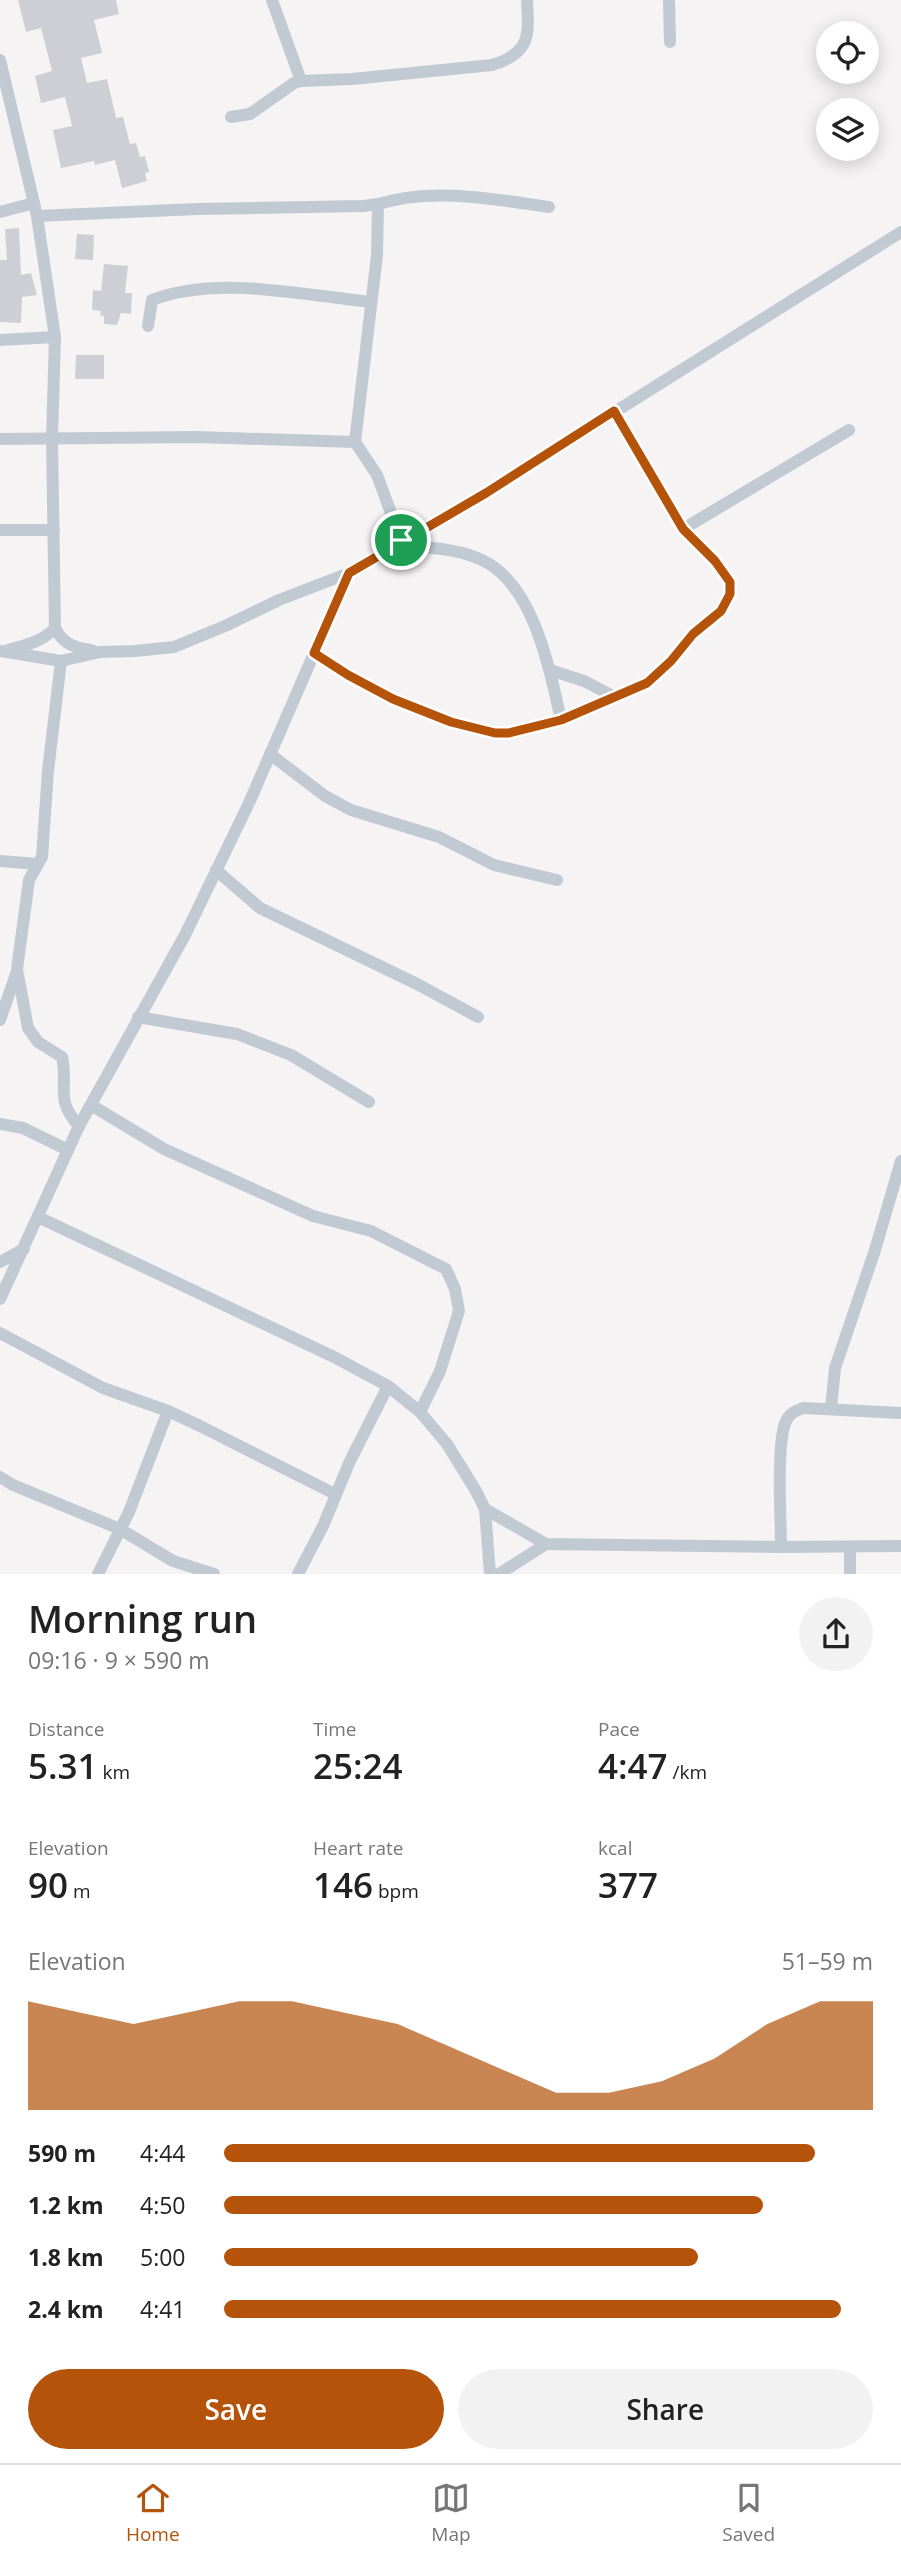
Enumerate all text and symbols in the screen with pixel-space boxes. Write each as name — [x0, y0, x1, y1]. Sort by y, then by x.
map controls — [816, 21, 879, 161]
button: locate — [816, 21, 879, 84]
button: layers — [816, 98, 879, 161]
pin — [371, 510, 431, 570]
icon: arrive — [382, 521, 420, 559]
text: Morning run — [28, 1592, 257, 1644]
button: share — [799, 1597, 873, 1671]
text: 09:16 · 9 × 590 m — [28, 1644, 210, 1676]
text: Distance — [28, 1716, 104, 1742]
text: Time — [313, 1716, 357, 1742]
text: Pace — [598, 1716, 640, 1742]
text: 5.31 — [28, 1742, 98, 1789]
text: 25:24 — [313, 1742, 403, 1789]
text: 4:47 — [598, 1742, 668, 1789]
text: km — [98, 1759, 130, 1785]
text: /km — [668, 1759, 707, 1785]
text: Elevation — [28, 1835, 109, 1861]
text: Heart rate — [313, 1835, 403, 1861]
text: kcal — [598, 1835, 632, 1861]
text: 90 — [28, 1861, 68, 1908]
text: 146 — [313, 1861, 373, 1908]
text: 377 — [598, 1861, 658, 1908]
text: m — [68, 1878, 91, 1904]
text: bpm — [373, 1878, 419, 1904]
text: Elevation — [28, 1945, 126, 1977]
text: 51–59 m — [782, 1945, 873, 1977]
text: 590 m — [28, 2137, 96, 2169]
text: 4:44 — [140, 2137, 186, 2169]
text: 1.2 km — [28, 2189, 104, 2221]
text: 4:50 — [140, 2189, 186, 2221]
text: 1.8 km — [28, 2241, 104, 2273]
text: 5:00 — [140, 2241, 186, 2273]
text: 2.4 km — [28, 2293, 104, 2325]
text: 4:41 — [140, 2293, 186, 2325]
button: Save — [28, 2369, 444, 2449]
button: Share — [458, 2369, 873, 2449]
tab: Home — [126, 2479, 180, 2547]
tab: Map — [431, 2479, 471, 2547]
tab: Saved — [722, 2479, 775, 2547]

